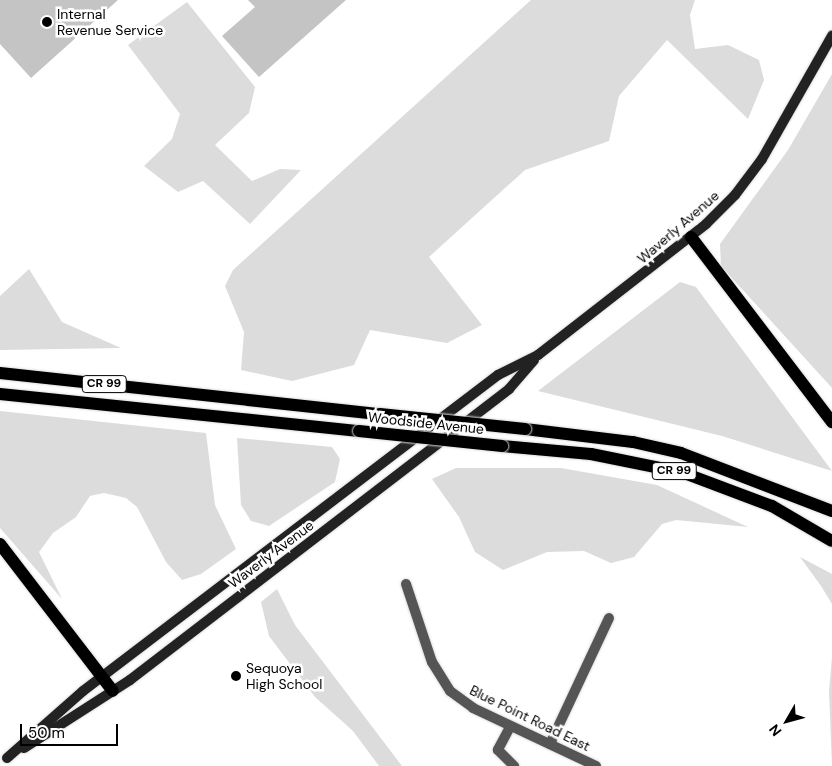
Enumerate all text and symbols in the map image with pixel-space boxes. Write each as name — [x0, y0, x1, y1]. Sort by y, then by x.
place label: Internal Revenue Service — [57, 6, 163, 38]
marker: Internal Revenue Service — [41, 16, 53, 28]
street label: Waverly Avenue — [634, 187, 722, 267]
road number: CR 99 — [82, 374, 126, 394]
street label: Woodside Avenue — [367, 409, 485, 437]
road number: CR 99 — [652, 462, 696, 481]
street label: Waverly Avenue — [225, 516, 317, 592]
place label: Sequoya High School — [246, 660, 322, 692]
marker: Sequoya High School — [230, 670, 242, 682]
street label: Blue Point Road East — [467, 682, 593, 754]
north arrow — [762, 696, 812, 746]
scale bar — [22, 714, 120, 746]
text: N — [765, 721, 785, 740]
text: 50 m — [28, 723, 65, 743]

